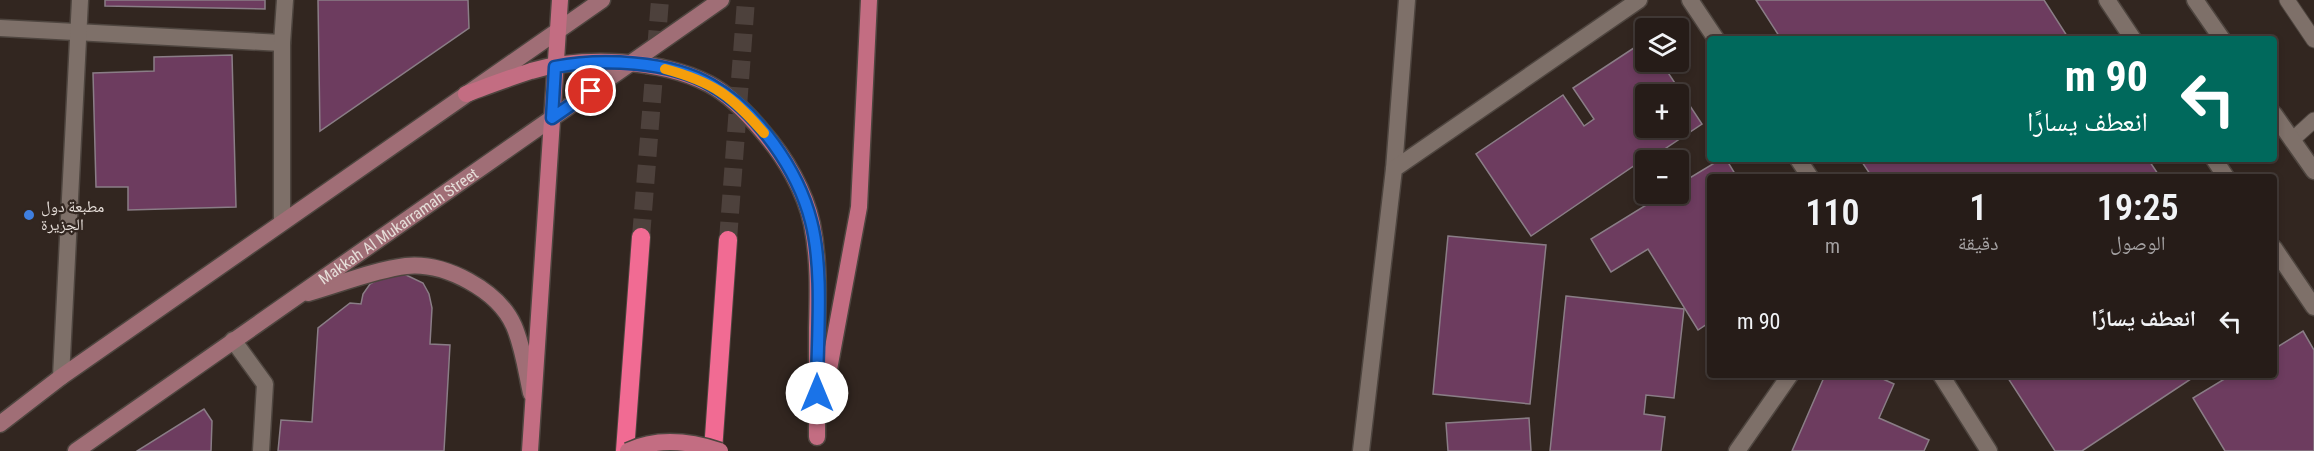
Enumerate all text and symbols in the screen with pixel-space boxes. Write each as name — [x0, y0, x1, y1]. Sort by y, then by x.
map controls — [1635, 18, 1689, 204]
button: layers — [1635, 18, 1689, 72]
text: 90 m — [2065, 52, 2148, 101]
icon: left — [2169, 60, 2247, 138]
pin — [565, 65, 616, 116]
icon: arrive — [574, 74, 607, 107]
button: + — [1635, 84, 1689, 138]
text: انعطف يسارًا — [2027, 106, 2148, 138]
button: − — [1635, 150, 1689, 204]
street label: Makkah Al Mukarramah Street — [315, 163, 482, 288]
text: 1 — [1969, 187, 1987, 229]
text: 19:25 — [2097, 187, 2179, 229]
text: 110 — [1805, 192, 1860, 234]
place label: مطبعة دول الجزيرة — [41, 197, 104, 234]
marker: مطبعة دول الجزيرة — [22, 208, 36, 222]
text: دقيقة — [1958, 231, 1999, 255]
text: الوصول — [2110, 231, 2165, 255]
text: m — [1825, 234, 1840, 258]
icon: left — [2214, 305, 2247, 338]
text: انعطف يسارًا — [2091, 306, 2196, 331]
text: 90 m — [1737, 309, 1780, 334]
position arrow — [785, 361, 849, 425]

